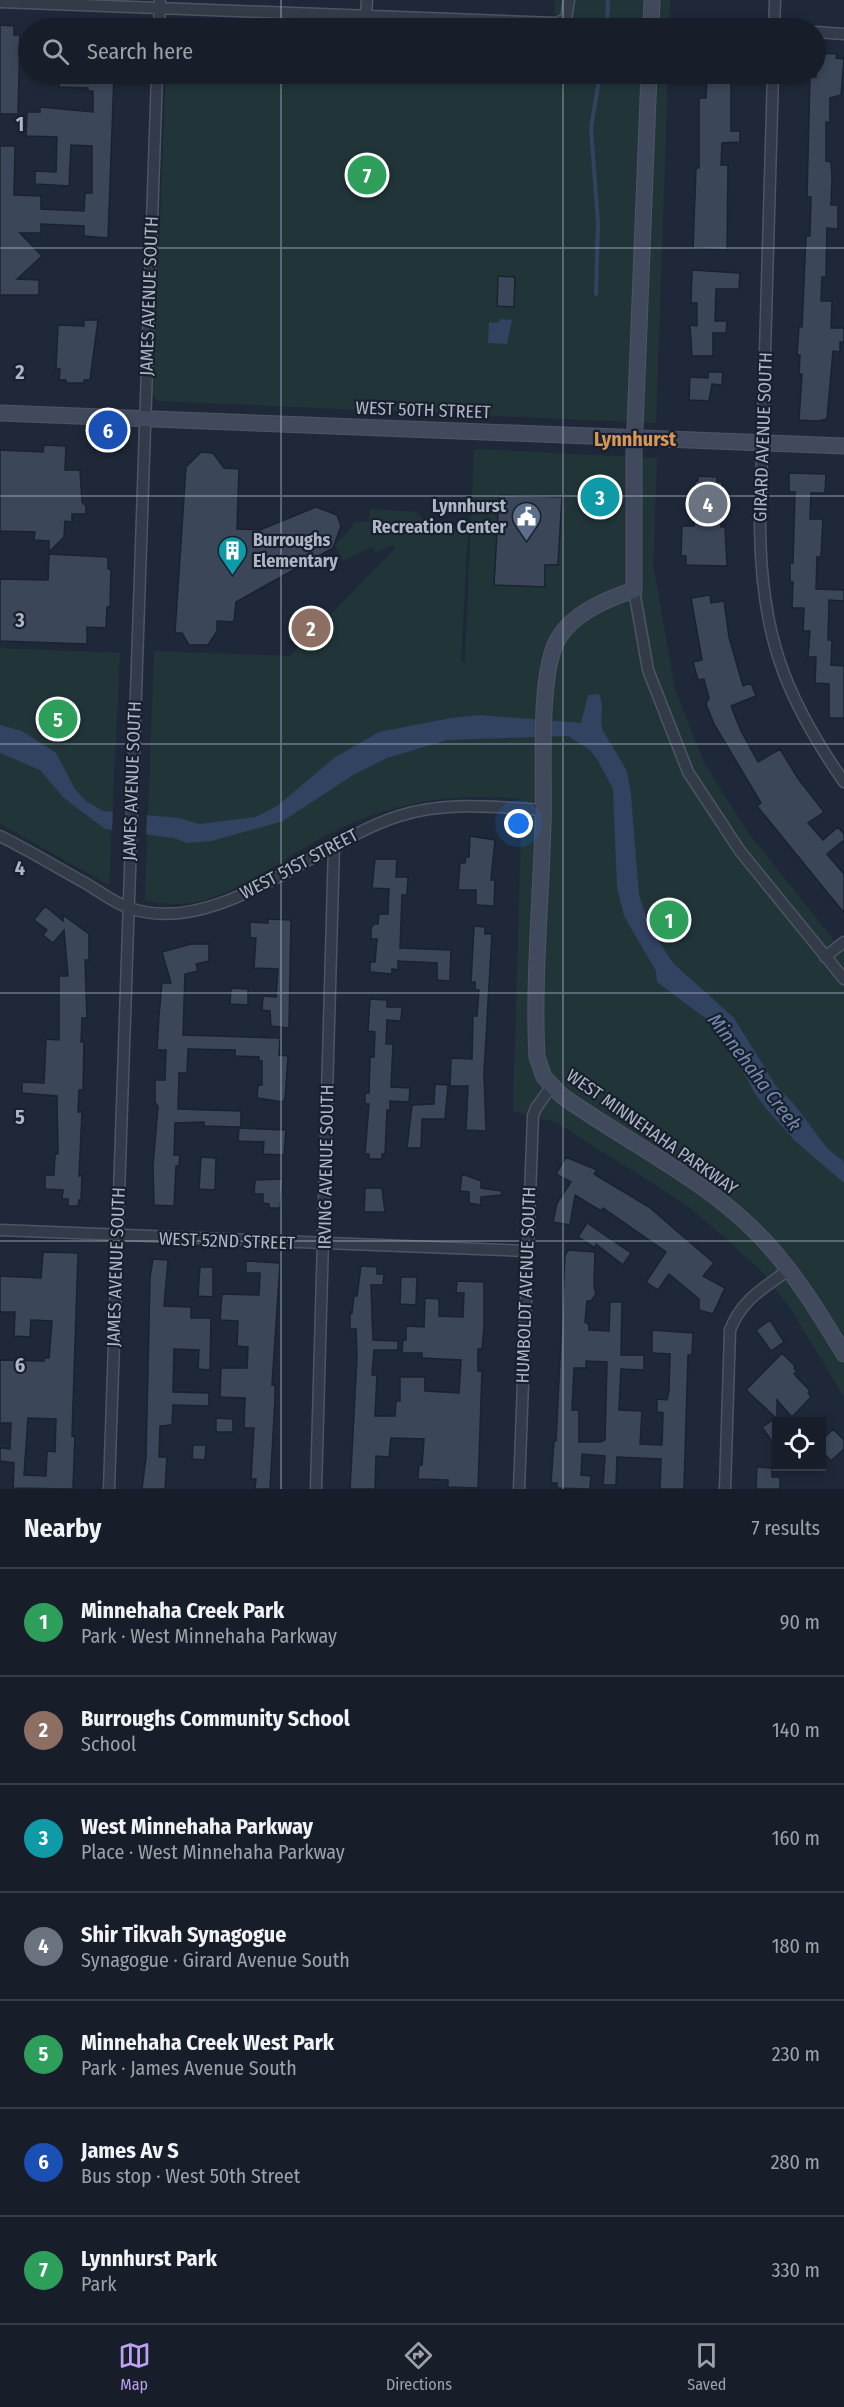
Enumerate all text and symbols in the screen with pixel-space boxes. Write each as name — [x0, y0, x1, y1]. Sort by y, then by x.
search box — [18, 18, 826, 84]
icon: search — [39, 35, 72, 68]
text: Search here — [87, 38, 193, 65]
text: 1 — [16, 112, 24, 136]
pin: 7 — [348, 152, 386, 198]
street label: JAMES AVENUE SOUTH — [135, 216, 163, 376]
street label: GIRARD AVENUE SOUTH — [749, 352, 777, 522]
text: 2 — [14, 360, 25, 384]
street label: WEST 50TH STREET — [355, 397, 492, 423]
pin: 6 — [88, 408, 128, 452]
district label: Lynnhurst — [594, 427, 677, 451]
pin: 3 — [580, 474, 620, 520]
pin: 4 — [688, 482, 728, 526]
place label: Lynnhurst Recreation Center — [372, 495, 507, 538]
public building icon: Lynnhurst Recreation Center — [511, 500, 543, 542]
place label: Burroughs Elementary — [253, 529, 338, 572]
building icon: Burroughs Elementary — [216, 534, 248, 576]
pin: 2 — [292, 606, 330, 650]
text: 3 — [14, 608, 25, 632]
pin: 5 — [38, 696, 78, 742]
street label: JAMES AVENUE SOUTH — [118, 701, 146, 861]
your location — [504, 809, 533, 838]
street label: WEST 51ST STREET — [236, 823, 362, 904]
text: 4 — [15, 856, 25, 880]
pin: 1 — [650, 898, 688, 942]
water label: Minnehaha Creek — [703, 1009, 807, 1135]
street label: WEST MINNEHAHA PARKWAY — [562, 1065, 742, 1199]
street label: IRVING AVENUE SOUTH — [314, 1084, 338, 1250]
text: 5 — [15, 1105, 25, 1129]
street label: HUMBOLDT AVENUE SOUTH — [512, 1186, 540, 1384]
street label: JAMES AVENUE SOUTH — [102, 1187, 130, 1347]
street label: WEST 52ND STREET — [158, 1228, 296, 1254]
text: 6 — [15, 1353, 25, 1377]
map controls — [772, 1417, 826, 1471]
button: locate — [772, 1417, 826, 1471]
text: Nearby — [24, 1513, 101, 1544]
text: 7 results — [752, 1516, 820, 1540]
text: Minnehaha Creek Park — [81, 1597, 284, 1624]
text: 1 — [39, 1610, 48, 1634]
text: 90 m — [780, 1610, 820, 1634]
text: Park · West Minnehaha Parkway — [81, 1624, 337, 1648]
text: Burroughs Community School — [81, 1705, 350, 1732]
text: 2 — [39, 1718, 48, 1742]
text: 140 m — [772, 1718, 820, 1742]
text: School — [81, 1732, 136, 1756]
text: West Minnehaha Parkway — [81, 1813, 313, 1840]
text: 3 — [39, 1826, 48, 1850]
text: 160 m — [772, 1826, 820, 1850]
text: Place · West Minnehaha Parkway — [81, 1840, 345, 1864]
text: Shir Tikvah Synagogue — [81, 1921, 286, 1948]
text: 4 — [38, 1934, 49, 1958]
text: 180 m — [772, 1934, 820, 1958]
text: Synagogue · Girard Avenue South — [81, 1948, 350, 1972]
text: Minnehaha Creek West Park — [81, 2029, 334, 2056]
text: 5 — [39, 2042, 48, 2066]
text: 230 m — [772, 2042, 820, 2066]
text: Park · James Avenue South — [81, 2056, 297, 2080]
text: James Av S — [81, 2137, 179, 2164]
text: 6 — [38, 2150, 49, 2174]
text: 280 m — [771, 2150, 820, 2174]
text: Bus stop · West 50th Street — [81, 2164, 300, 2188]
text: Lynnhurst Park — [81, 2245, 217, 2272]
text: 7 — [39, 2258, 48, 2282]
text: 330 m — [771, 2258, 820, 2282]
text: Park — [81, 2272, 117, 2296]
tab: Map — [118, 2339, 151, 2394]
tab: Directions — [386, 2339, 452, 2394]
tab: Saved — [687, 2339, 726, 2394]

